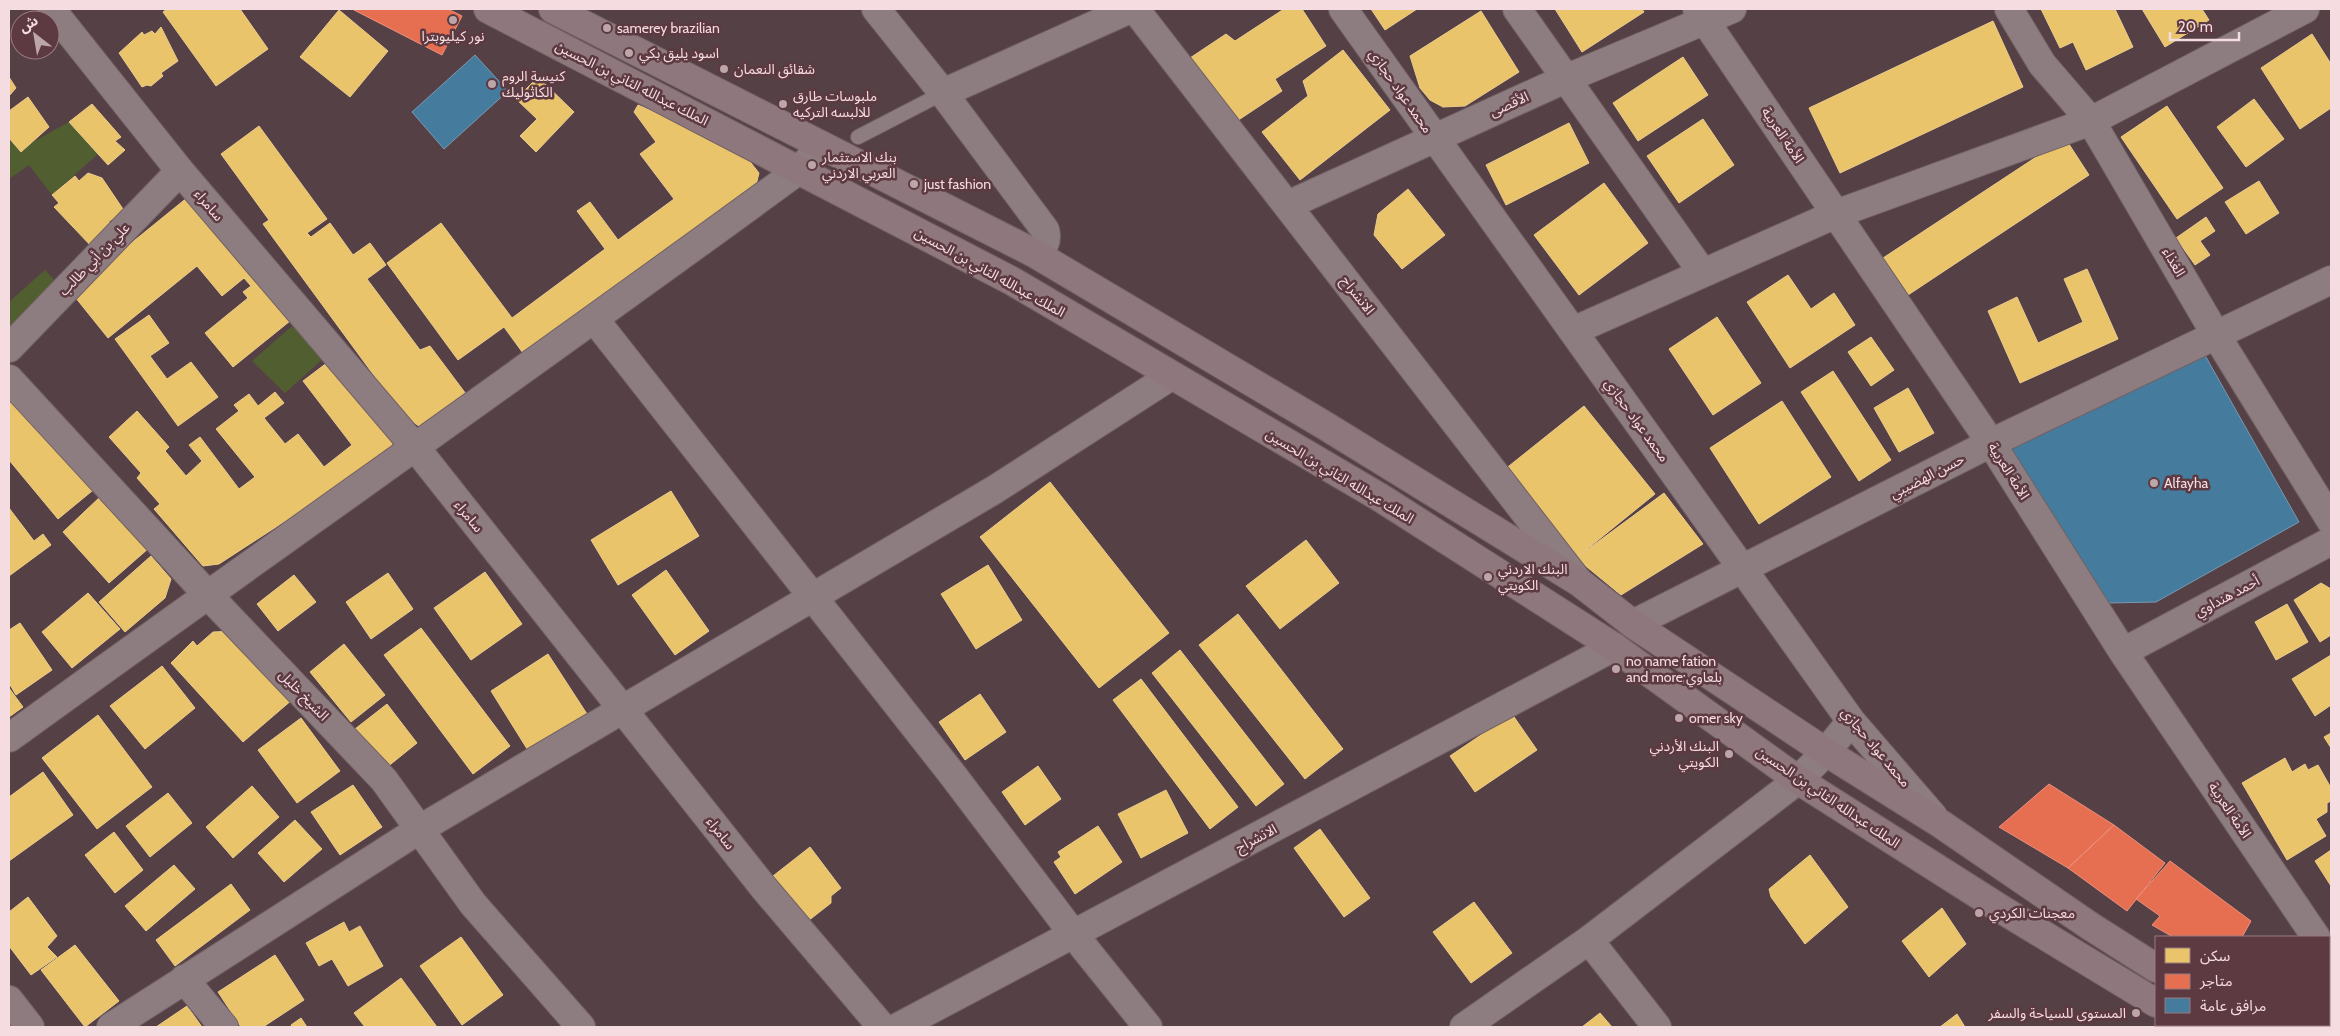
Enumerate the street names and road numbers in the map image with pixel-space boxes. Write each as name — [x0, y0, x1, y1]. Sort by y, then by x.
street label: الملك عبدالله الثاني بن الحسين — [551, 36, 712, 132]
street label: محمد عواد حجازي — [1363, 45, 1437, 138]
street label: الأقصى — [1486, 87, 1532, 121]
street label: الأمة العربية — [1758, 103, 1808, 167]
street label: سامراء — [190, 185, 228, 225]
street label: علي بن أبي طالب — [55, 219, 135, 301]
street label: الملك عبدالله الثاني بن الحسين — [910, 223, 1069, 323]
street label: الغذاء — [2159, 244, 2189, 280]
street label: الانشراح — [1336, 272, 1379, 319]
street label: محمد عواد حجازي — [1599, 375, 1673, 467]
street label: الملك عبدالله الثاني بن الحسين — [1262, 425, 1417, 529]
street label: الأمة العربية — [1984, 439, 2034, 503]
street label: حسن الهضيبي — [1887, 450, 1968, 504]
street label: سامراء — [450, 496, 488, 536]
street label: أحمد هنداوي — [2192, 571, 2264, 623]
street label: الشيخ خليل — [274, 666, 333, 726]
street label: محمد عواد حجازي — [1836, 703, 1915, 792]
street label: الملك عبدالله الثاني بن الحسين — [1751, 742, 1903, 854]
street label: الأمة العربية — [2205, 778, 2255, 842]
street label: سامراء — [703, 813, 739, 853]
street label: الانشراح — [1232, 820, 1281, 858]

